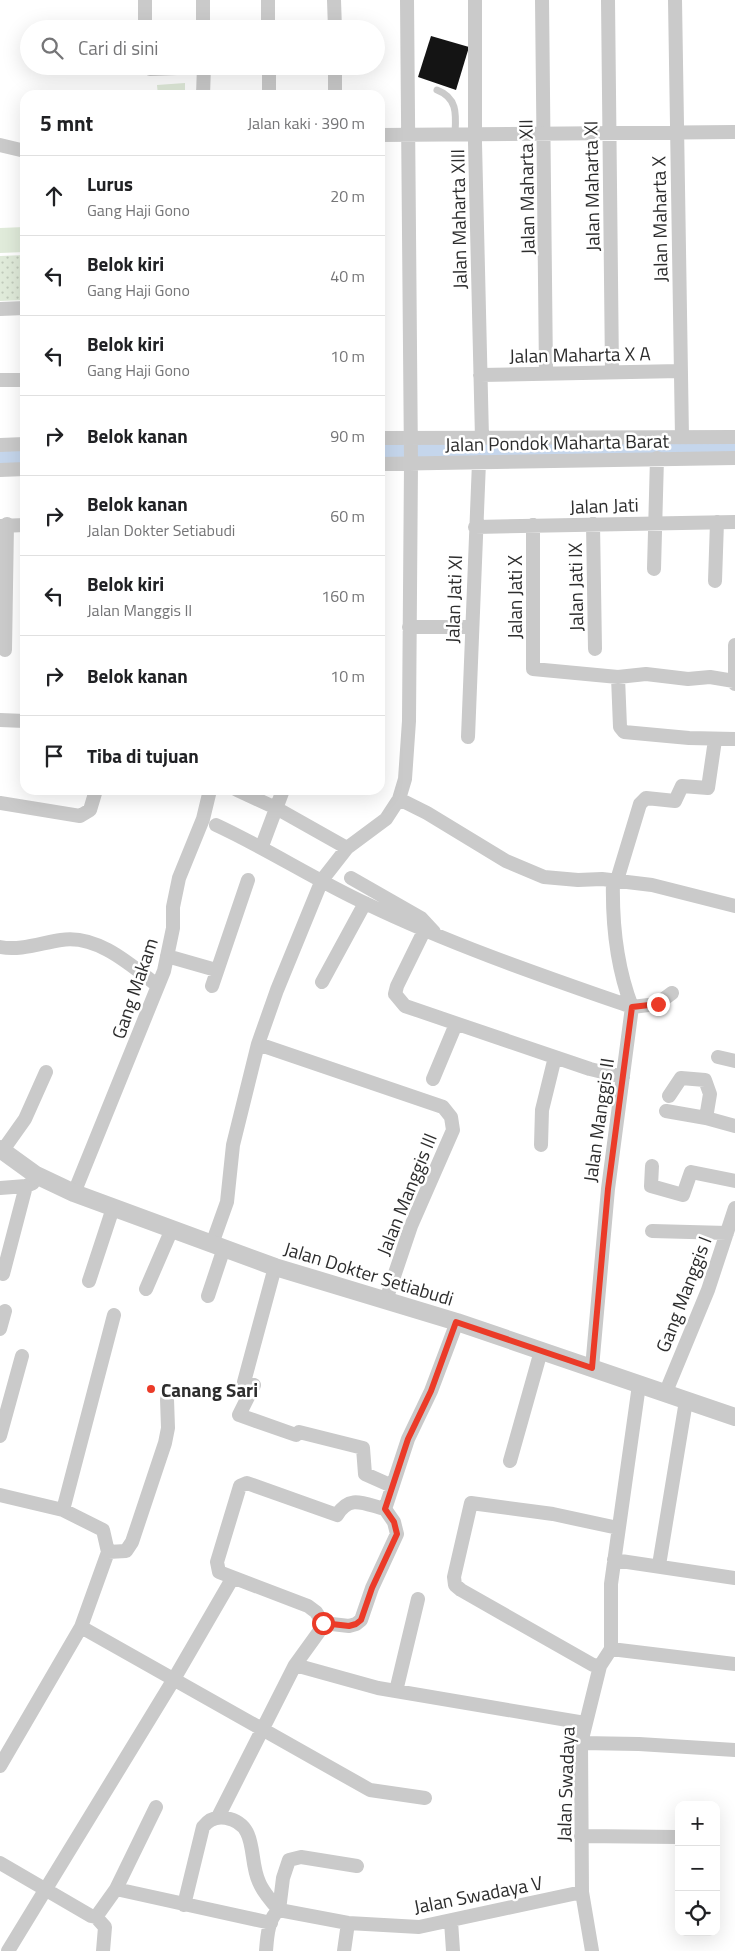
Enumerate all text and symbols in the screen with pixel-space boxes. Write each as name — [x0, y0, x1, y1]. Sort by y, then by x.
search box — [20, 20, 385, 75]
text: Cari di sini — [78, 33, 159, 62]
icon: search — [38, 34, 66, 62]
text: 5 mnt — [40, 107, 93, 139]
text: Jalan kaki · 390 m — [247, 111, 365, 135]
street label: Jalan Maharta XII — [510, 119, 542, 255]
street label: Jalan Maharta XI — [575, 120, 607, 252]
street label: Jalan Maharta XIII — [442, 149, 474, 289]
street label: Jalan Maharta X — [643, 155, 675, 282]
text: Lurus — [87, 169, 133, 198]
icon: ahead — [40, 182, 68, 210]
text: 20 m — [330, 184, 365, 208]
text: Gang Haji Gono — [87, 198, 190, 222]
text: Belok kiri — [87, 249, 164, 278]
icon: left — [40, 262, 68, 290]
text: 40 m — [330, 264, 365, 288]
text: Gang Haji Gono — [87, 278, 190, 302]
text: Belok kiri — [87, 329, 164, 358]
street label: Jalan Maharta X A — [509, 338, 651, 370]
icon: left — [40, 342, 68, 370]
text: 10 m — [330, 344, 365, 368]
text: Gang Haji Gono — [87, 358, 190, 382]
text: Belok kanan — [87, 421, 188, 450]
icon: right — [40, 422, 68, 450]
text: 90 m — [330, 424, 365, 448]
street label: Jalan Pondok Maharta Barat — [445, 426, 670, 458]
text: Belok kanan — [87, 489, 188, 518]
street label: Jalan Jati — [569, 489, 639, 521]
icon: right — [40, 502, 68, 530]
text: 60 m — [330, 504, 365, 528]
text: Jalan Dokter Setiabudi — [87, 518, 235, 542]
street label: Jalan Jati IX — [560, 542, 590, 632]
street label: Jalan Jati XI — [437, 554, 469, 644]
street label: Jalan Jati X — [500, 555, 529, 639]
text: Belok kiri — [87, 569, 164, 598]
icon: left — [40, 582, 68, 610]
text: 160 m — [321, 584, 365, 608]
text: Jalan Manggis II — [87, 598, 192, 622]
text: Belok kanan — [87, 661, 188, 690]
icon: right — [40, 662, 68, 690]
text: 10 m — [330, 664, 365, 688]
text: Tiba di tujuan — [87, 741, 199, 770]
icon: arrive — [40, 742, 68, 770]
street label: Gang Makam — [103, 933, 165, 1043]
route end — [647, 993, 670, 1016]
street label: Jalan Manggis II — [575, 1056, 621, 1184]
street label: Jalan Manggis III — [368, 1128, 444, 1260]
street label: Gang Manggis I — [648, 1232, 718, 1356]
street label: Jalan Dokter Setiabudi — [281, 1233, 457, 1313]
place label: Canang Sari — [161, 1375, 258, 1404]
marker: Canang Sari — [145, 1383, 157, 1395]
route start — [312, 1612, 335, 1635]
street label: Jalan Swadaya — [548, 1725, 582, 1842]
map controls — [675, 1801, 720, 1936]
button: + — [675, 1801, 720, 1846]
button: − — [675, 1846, 720, 1891]
street label: Jalan Swadaya V — [411, 1867, 545, 1921]
button: locate — [675, 1891, 720, 1936]

